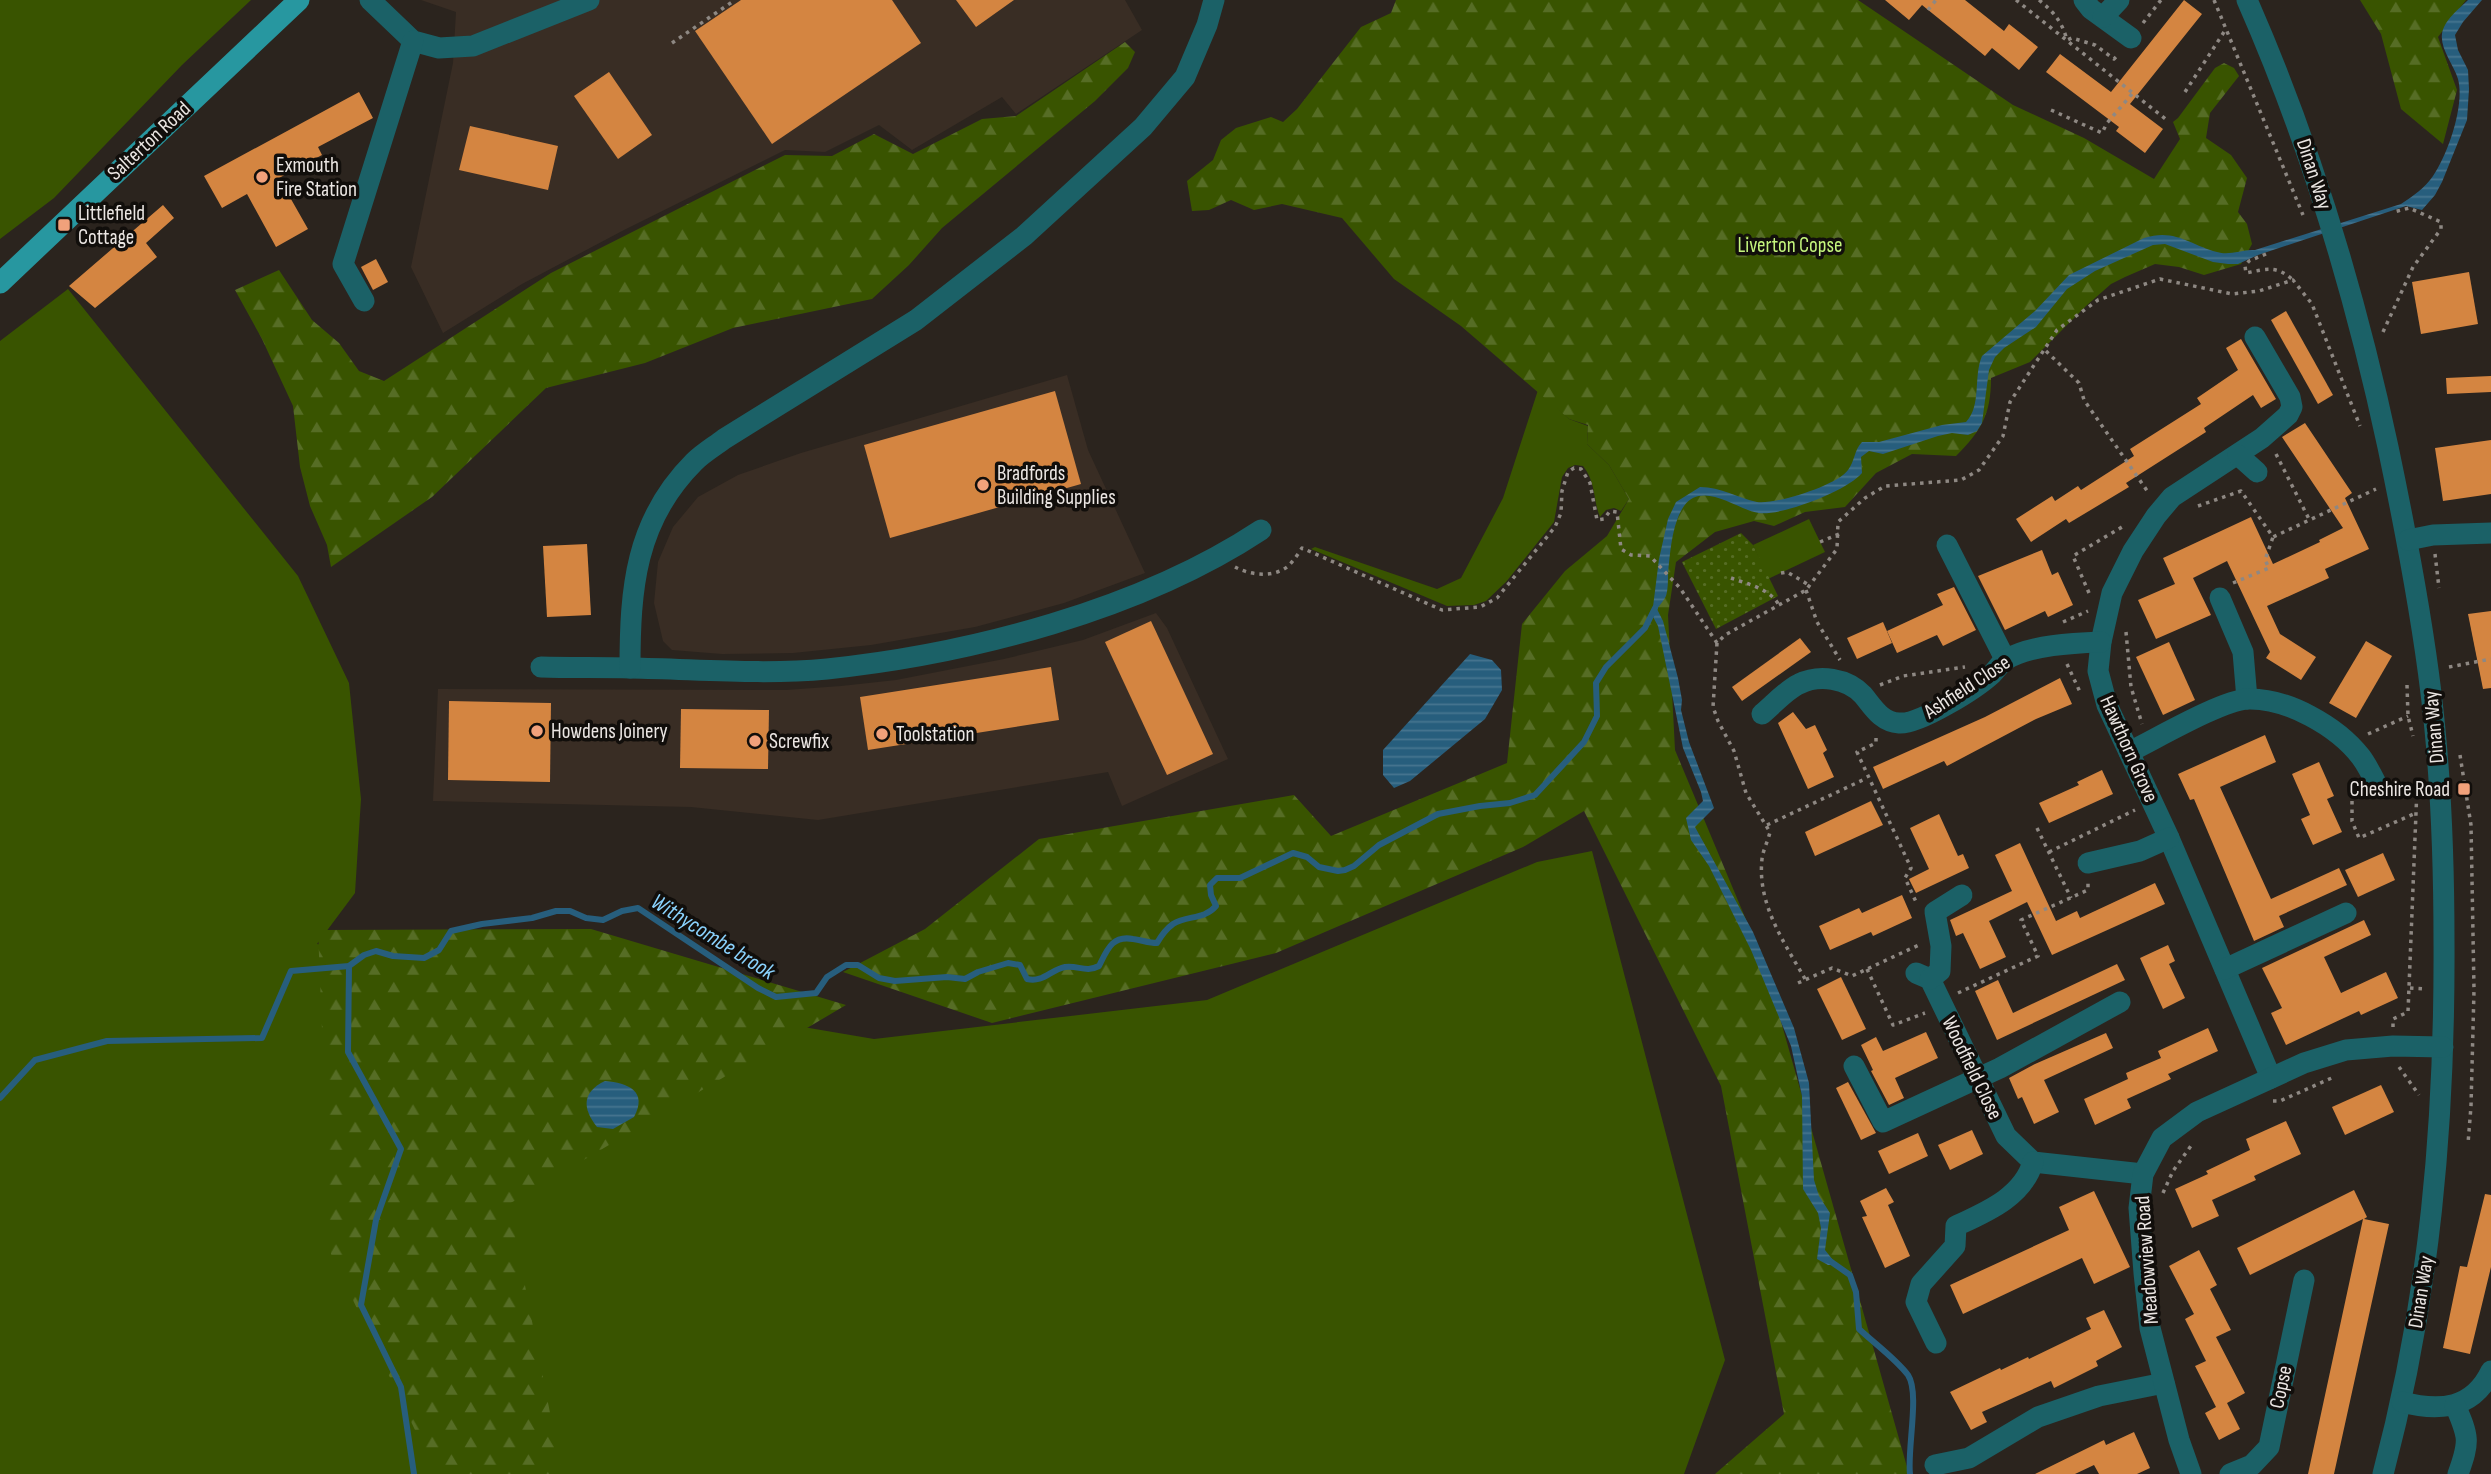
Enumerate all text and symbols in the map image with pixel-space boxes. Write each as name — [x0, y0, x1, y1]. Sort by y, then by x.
street label: Salterton Road — [102, 96, 196, 186]
street label: Dinan Way — [2291, 136, 2337, 212]
place label: Exmouth Fire Station — [276, 153, 357, 202]
marker: Exmouth Fire Station — [254, 169, 270, 185]
place label: Littlefield Cottage — [78, 201, 145, 250]
marker: Littlefield Cottage — [56, 217, 72, 233]
park label: Liverton Copse — [1737, 233, 1843, 258]
place label: Bradfords Building Supplies — [997, 461, 1116, 510]
marker: Bradfords Building Supplies — [975, 477, 991, 493]
street label: Ashfield Close — [1918, 650, 2015, 725]
street label: Dinan Way — [2418, 690, 2450, 764]
street label: Hawthorn Grove — [2094, 692, 2164, 806]
place label: Howdens Joinery — [551, 719, 668, 744]
place label: Toolstation — [896, 722, 974, 747]
marker: Howdens Joinery — [529, 723, 545, 739]
marker: Toolstation — [874, 726, 890, 742]
place label: Screwfix — [769, 729, 829, 754]
marker: Screwfix — [747, 733, 763, 749]
place label: Cheshire Road — [2349, 777, 2450, 802]
marker: Cheshire Road — [2456, 781, 2472, 797]
water label: Withycombe brook — [646, 888, 781, 987]
street label: Woodfield Close — [1936, 1012, 2008, 1124]
street label: Meadowview Road — [2130, 1195, 2164, 1325]
street label: Dinan Way — [2403, 1254, 2439, 1330]
street label: Copse — [2264, 1363, 2298, 1411]

